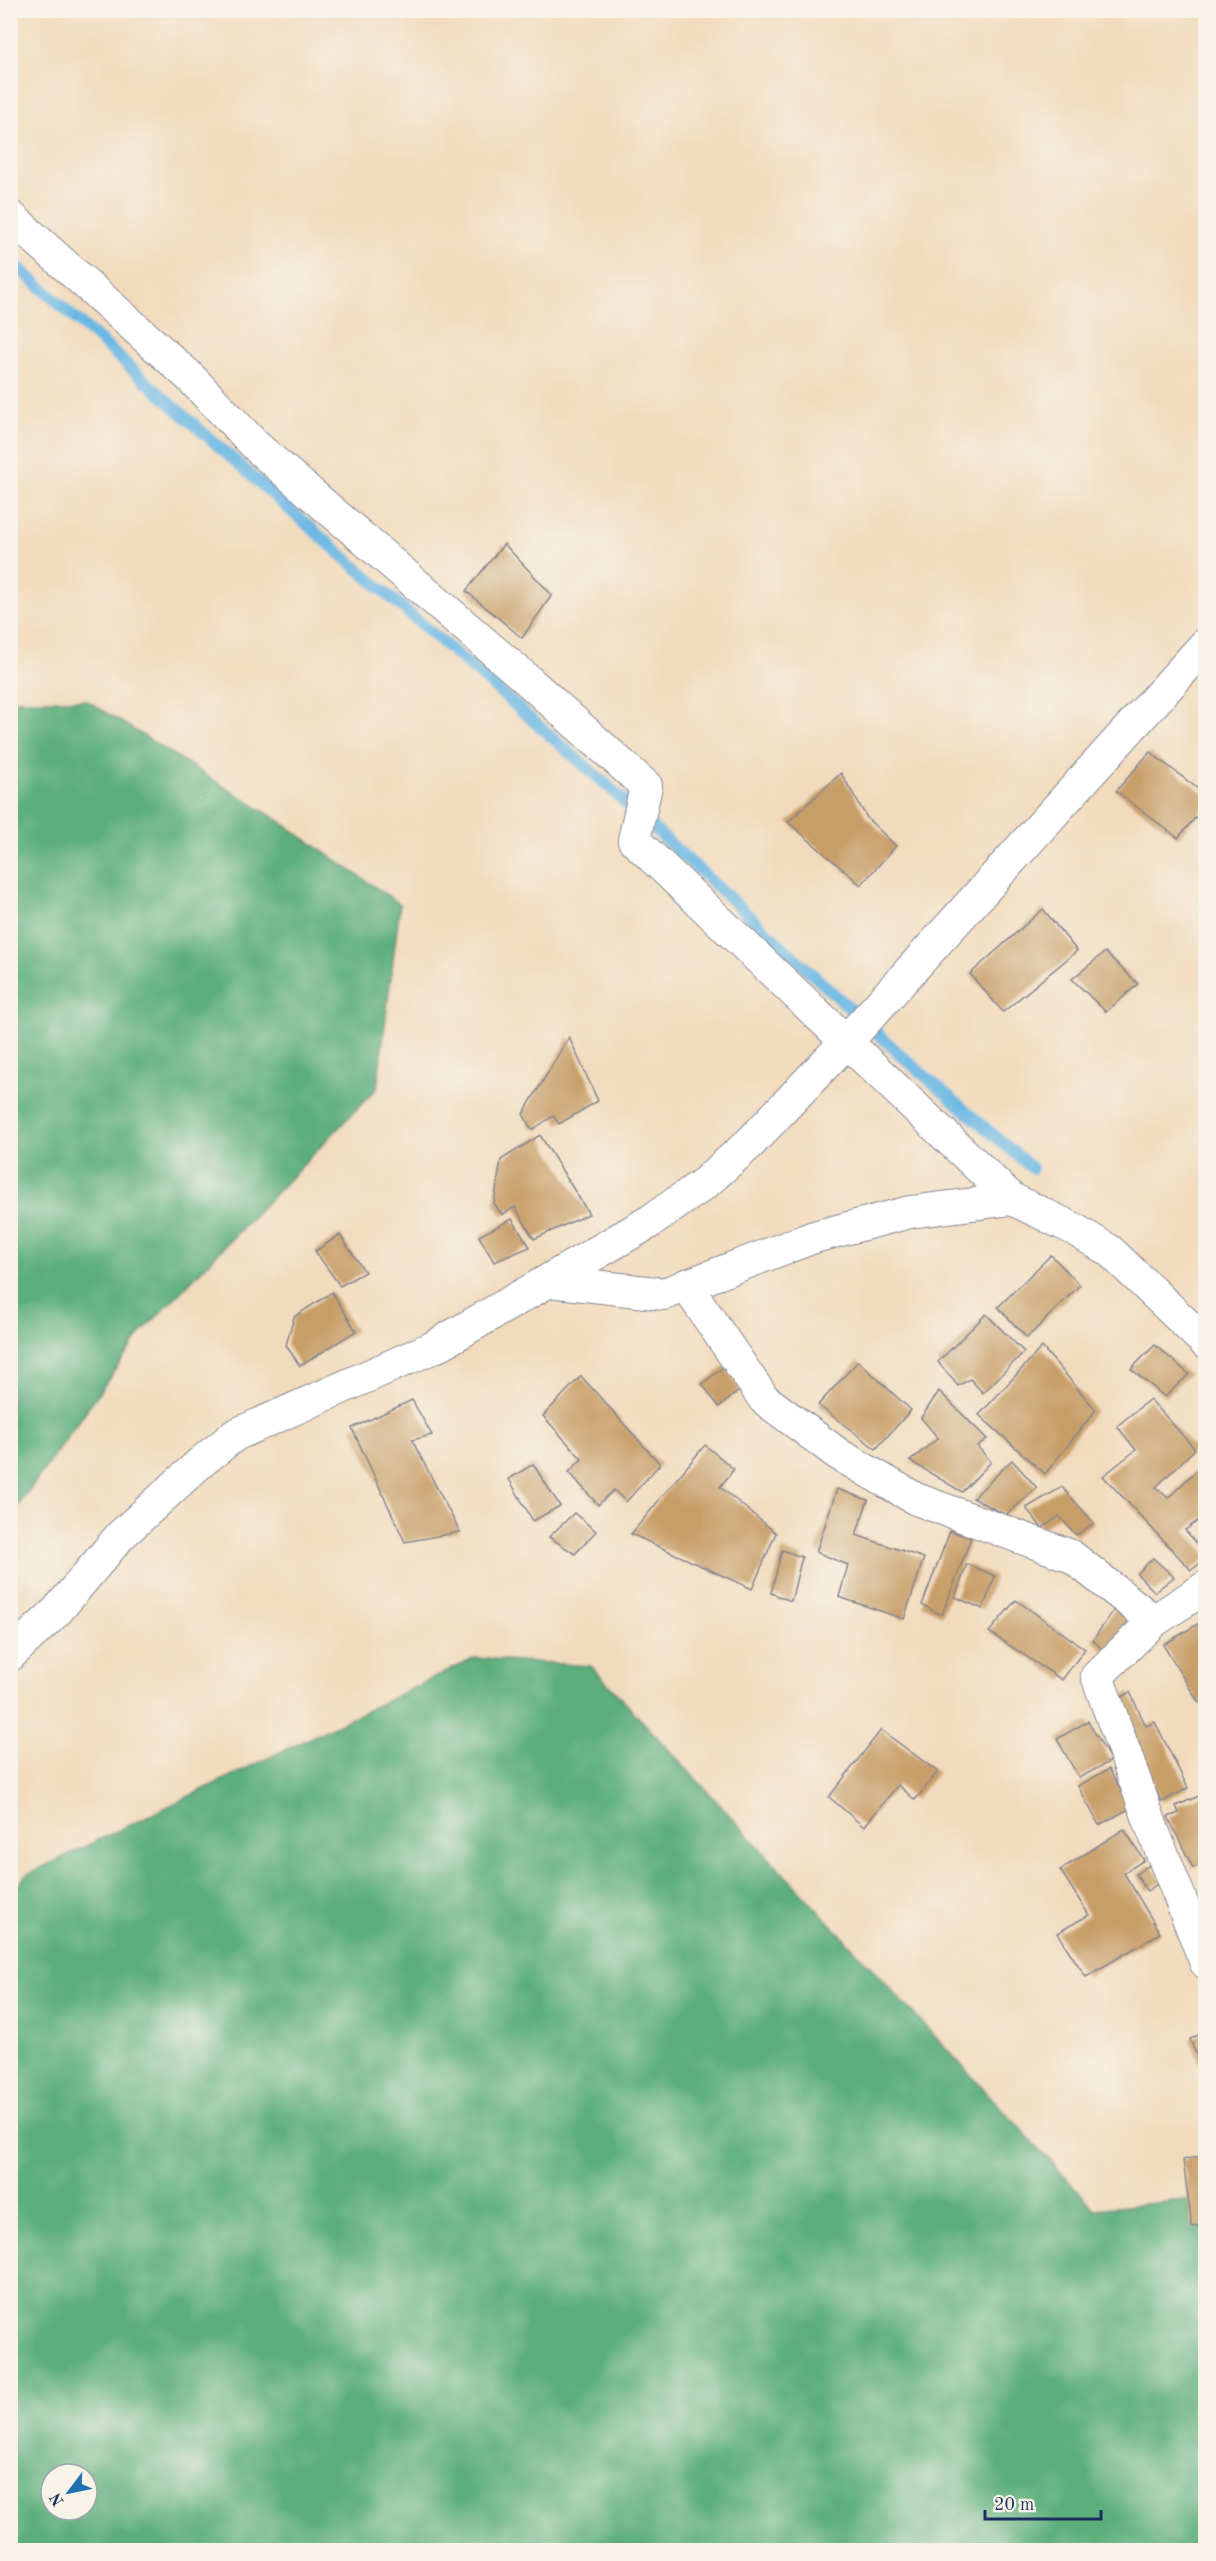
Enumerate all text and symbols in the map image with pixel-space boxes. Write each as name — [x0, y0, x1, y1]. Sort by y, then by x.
north arrow — [39, 2462, 99, 2522]
scale bar — [985, 2483, 1100, 2521]
text: N — [48, 2489, 68, 2508]
text: 20 m — [994, 2496, 1034, 2514]

